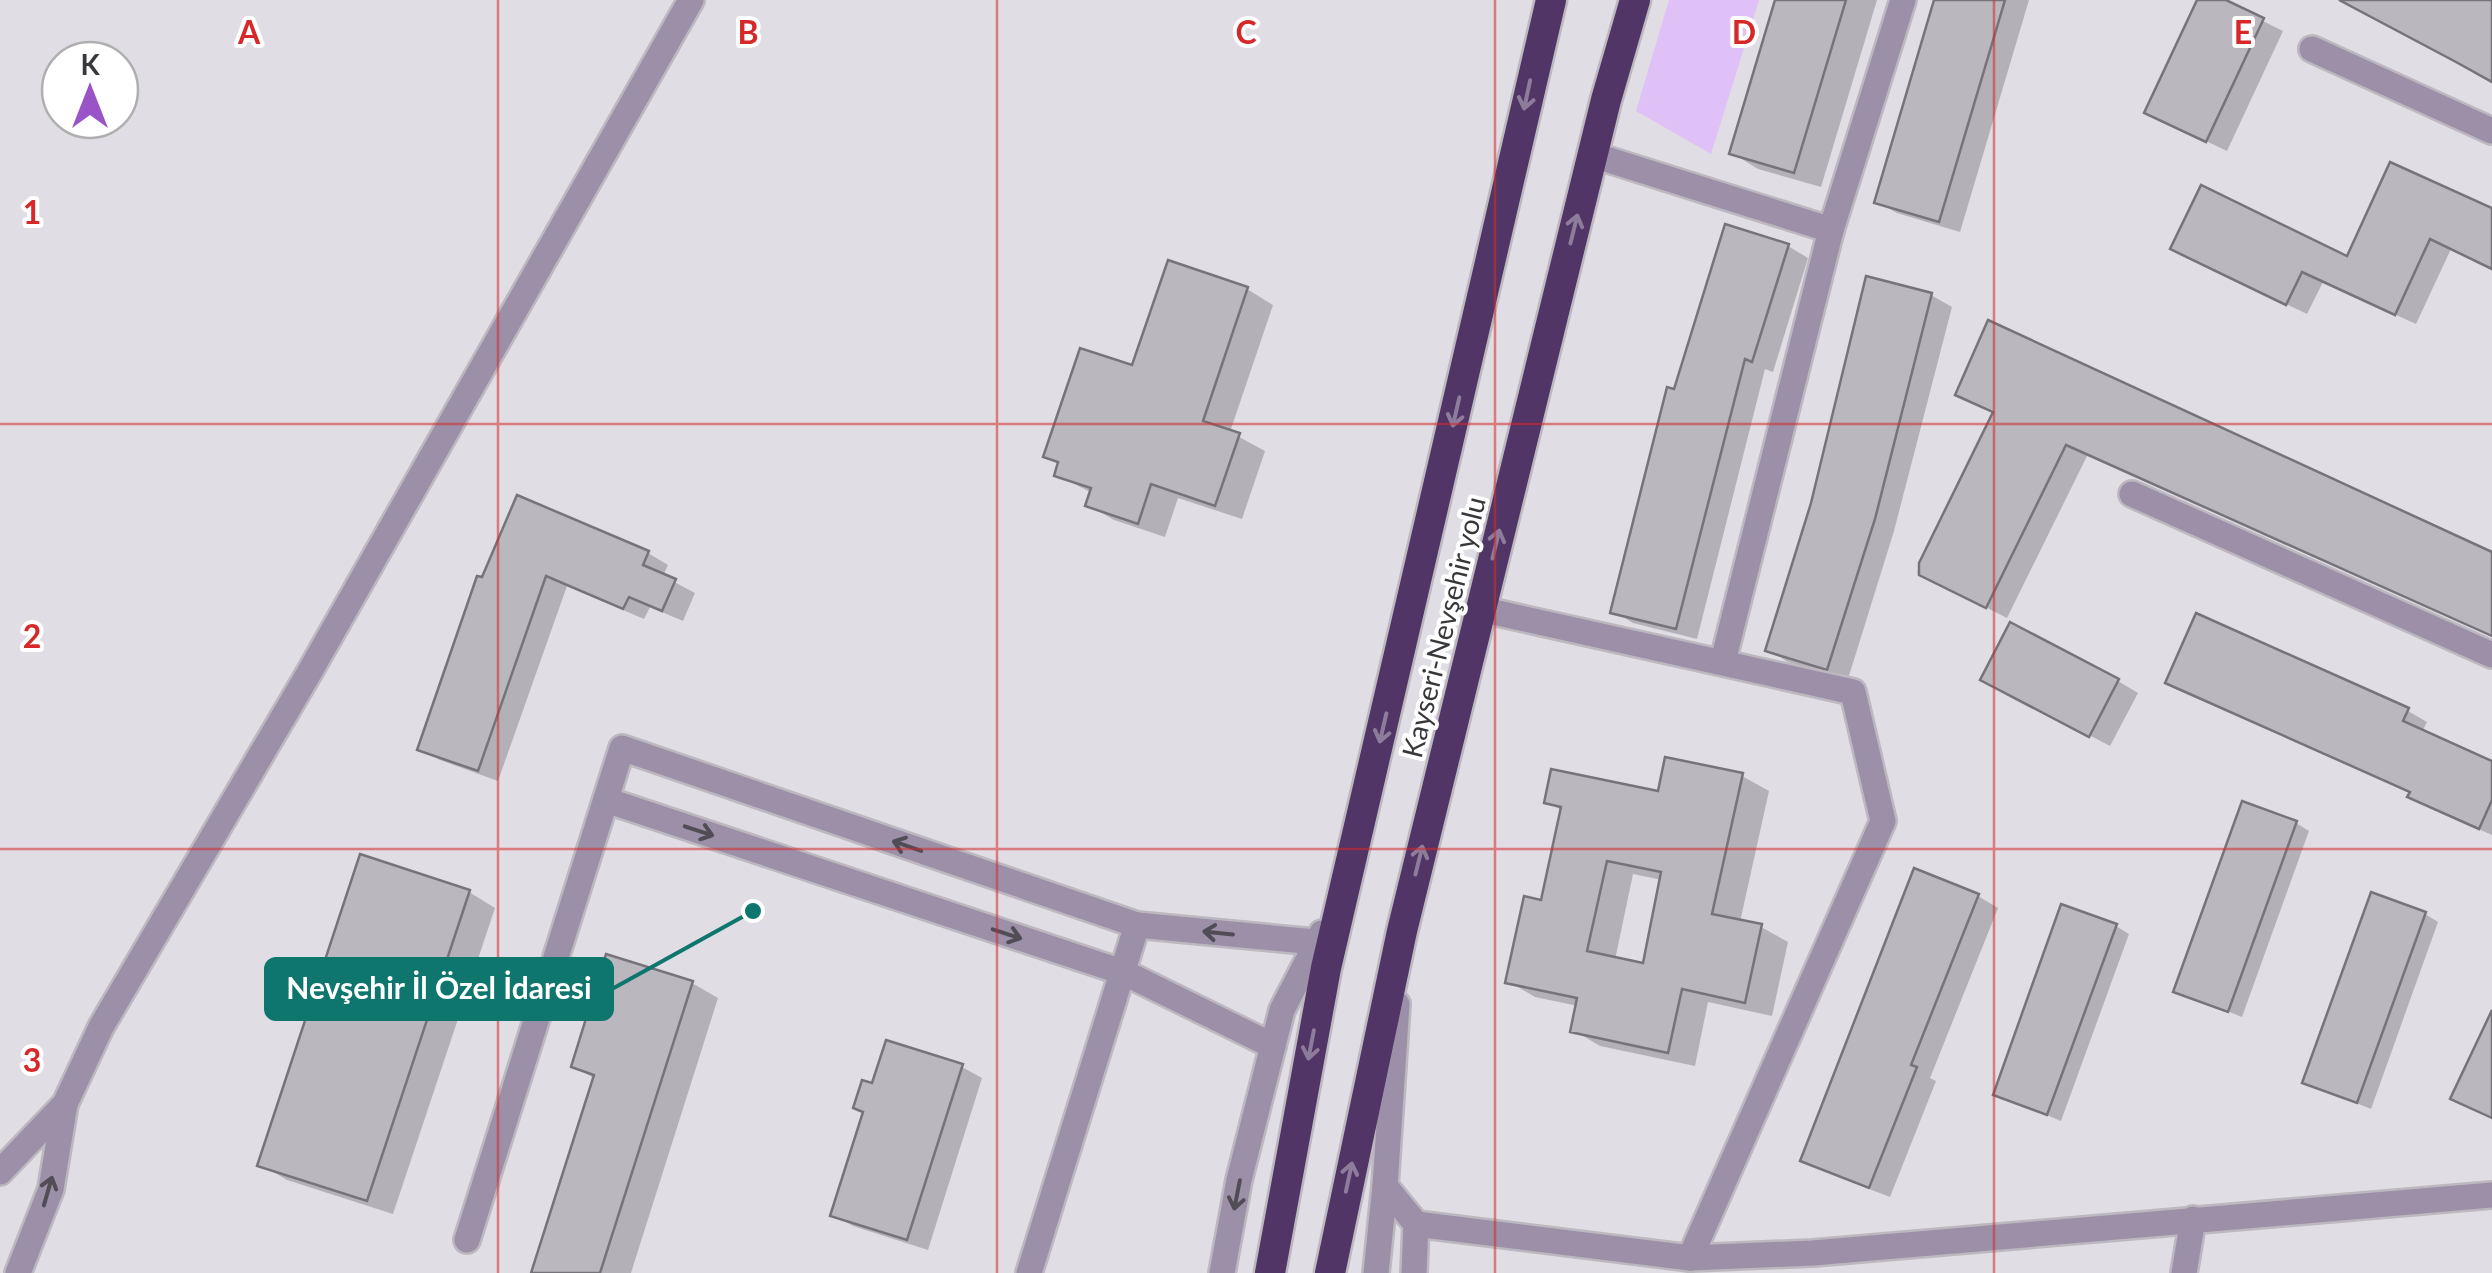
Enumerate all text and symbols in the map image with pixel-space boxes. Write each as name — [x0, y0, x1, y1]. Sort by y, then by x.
text: A — [237, 12, 261, 51]
text: B — [737, 12, 759, 51]
text: C — [1235, 12, 1257, 51]
text: D — [1732, 12, 1756, 51]
text: E — [2234, 12, 2252, 51]
north arrow — [40, 40, 140, 140]
text: K — [80, 47, 100, 81]
one-way arrow — [1517, 78, 1536, 110]
text: 1 — [23, 192, 41, 231]
one-way arrow — [1566, 214, 1585, 245]
one-way arrow — [1446, 395, 1464, 427]
street label: Kayseri-Nevşehir yolu — [1394, 493, 1492, 761]
one-way arrow — [1488, 529, 1506, 561]
text: 2 — [23, 616, 41, 655]
one-way arrow — [1373, 711, 1391, 743]
one-way arrow — [682, 823, 714, 841]
one-way arrow — [892, 836, 923, 854]
one-way arrow — [1411, 845, 1429, 877]
one-way arrow — [1203, 923, 1235, 942]
one-way arrow — [991, 926, 1022, 944]
callout: Nevşehir İl Özel İdaresi — [266, 959, 612, 1019]
text: Nevşehir İl Özel İdaresi — [286, 969, 592, 1005]
one-way arrow — [1301, 1028, 1320, 1061]
text: 3 — [23, 1040, 41, 1079]
one-way arrow — [1340, 1162, 1359, 1194]
one-way arrow — [40, 1175, 58, 1207]
one-way arrow — [1226, 1178, 1245, 1210]

